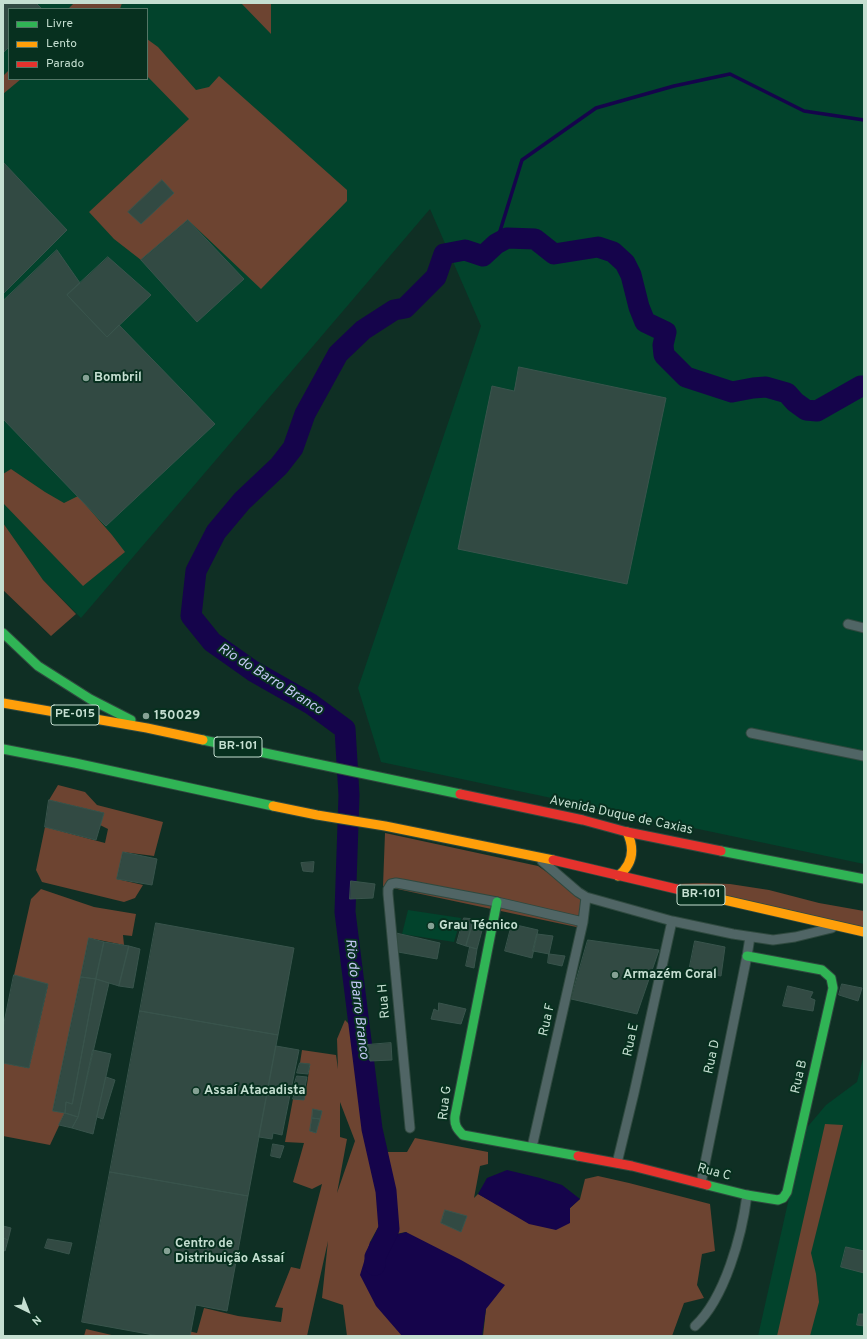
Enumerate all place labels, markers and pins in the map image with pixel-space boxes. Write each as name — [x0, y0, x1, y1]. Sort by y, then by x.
place label: Bombril — [94, 370, 142, 386]
marker: Bombril — [81, 373, 91, 383]
place label: 150029 — [154, 708, 200, 724]
marker: 150029 — [141, 711, 151, 721]
place label: Grau Técnico — [439, 918, 518, 934]
marker: Grau Técnico — [426, 921, 436, 931]
place label: Armazém Coral — [623, 967, 717, 983]
marker: Armazém Coral — [610, 970, 620, 980]
place label: Assaí Atacadista — [204, 1083, 305, 1099]
marker: Assaí Atacadista — [191, 1086, 201, 1096]
place label: Centro de Distribuição Assaí — [175, 1236, 284, 1267]
marker: Centro de Distribuição Assaí — [162, 1246, 172, 1256]

